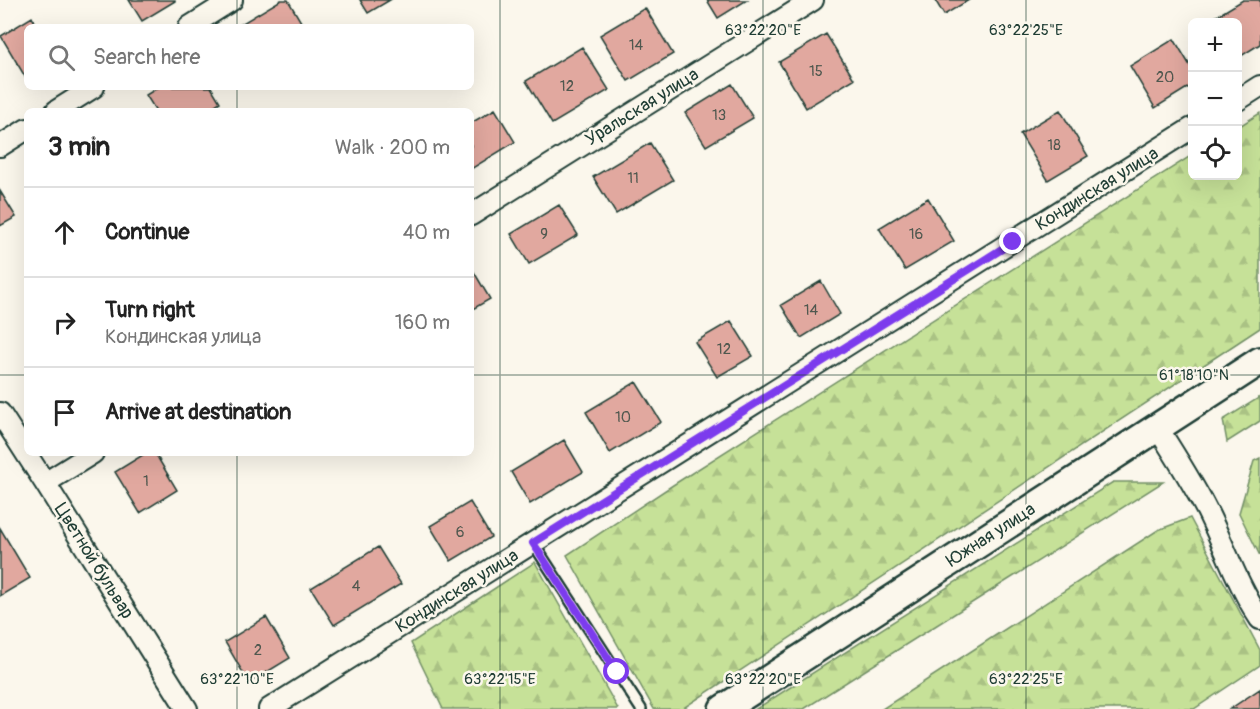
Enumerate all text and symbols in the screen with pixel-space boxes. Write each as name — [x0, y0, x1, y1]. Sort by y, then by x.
map controls — [1188, 18, 1242, 180]
button: + — [1188, 18, 1242, 72]
text: 63°22'20"E — [725, 21, 801, 40]
text: 63°22'25"E — [989, 21, 1063, 40]
search box — [24, 24, 474, 90]
house number: 14 — [629, 36, 644, 55]
icon: search — [45, 41, 78, 74]
text: Search here — [93, 43, 200, 71]
house number: 15 — [809, 62, 823, 81]
street label: Уральская улица — [581, 63, 703, 151]
house number: 20 — [1156, 68, 1174, 87]
button: − — [1188, 72, 1242, 126]
house number: 12 — [560, 77, 574, 96]
house number: 13 — [712, 106, 726, 125]
button: locate — [1188, 126, 1242, 180]
text: 3 min — [48, 131, 110, 163]
text: Walk · 200 m — [335, 135, 450, 160]
house number: 18 — [1047, 136, 1061, 155]
street label: Кондинская улица — [1031, 142, 1163, 236]
house number: 11 — [627, 169, 639, 188]
icon: ahead — [48, 216, 81, 249]
text: Continue — [105, 218, 189, 246]
text: 40 m — [403, 220, 450, 245]
house number: 9 — [540, 225, 548, 244]
house number: 16 — [909, 225, 923, 244]
route end — [999, 228, 1025, 254]
text: Turn right — [105, 296, 195, 324]
house number: 14 — [804, 301, 819, 320]
icon: right — [48, 306, 81, 339]
text: 160 m — [395, 310, 450, 335]
text: Кондинская улица — [105, 324, 261, 349]
house number: 12 — [717, 340, 731, 359]
text: 61°18'10"N — [1159, 366, 1229, 385]
icon: arrive — [48, 396, 81, 429]
text: Arrive at destination — [105, 398, 291, 426]
house number: 10 — [615, 408, 631, 427]
house number: 1 — [143, 472, 149, 491]
street label: Южная улица — [942, 498, 1040, 572]
street label: Цветной бульвар — [49, 499, 139, 623]
house number: 6 — [456, 523, 464, 542]
street label: Кондинская улица — [391, 544, 523, 638]
house number: 4 — [352, 577, 361, 596]
house number: 2 — [254, 641, 262, 660]
route start — [603, 658, 629, 684]
text: 63°22'10"E — [200, 670, 274, 689]
text: 63°22'15"E — [464, 670, 536, 689]
text: 63°22'20"E — [725, 670, 801, 689]
text: 63°22'25"E — [989, 670, 1063, 689]

